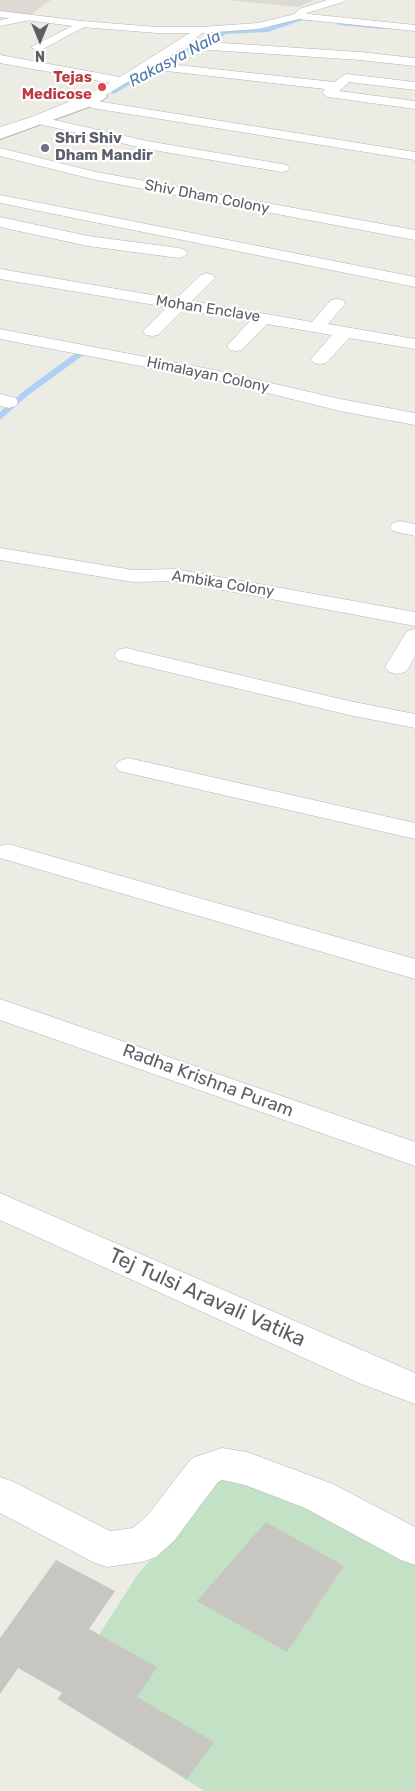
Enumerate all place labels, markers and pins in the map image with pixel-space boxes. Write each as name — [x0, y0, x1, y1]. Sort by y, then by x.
place label: Tejas Medicose — [22, 69, 92, 104]
marker: Tejas Medicose — [96, 81, 108, 93]
place label: Shri Shiv Dham Mandir — [55, 130, 153, 165]
marker: Shri Shiv Dham Mandir — [39, 142, 51, 154]

